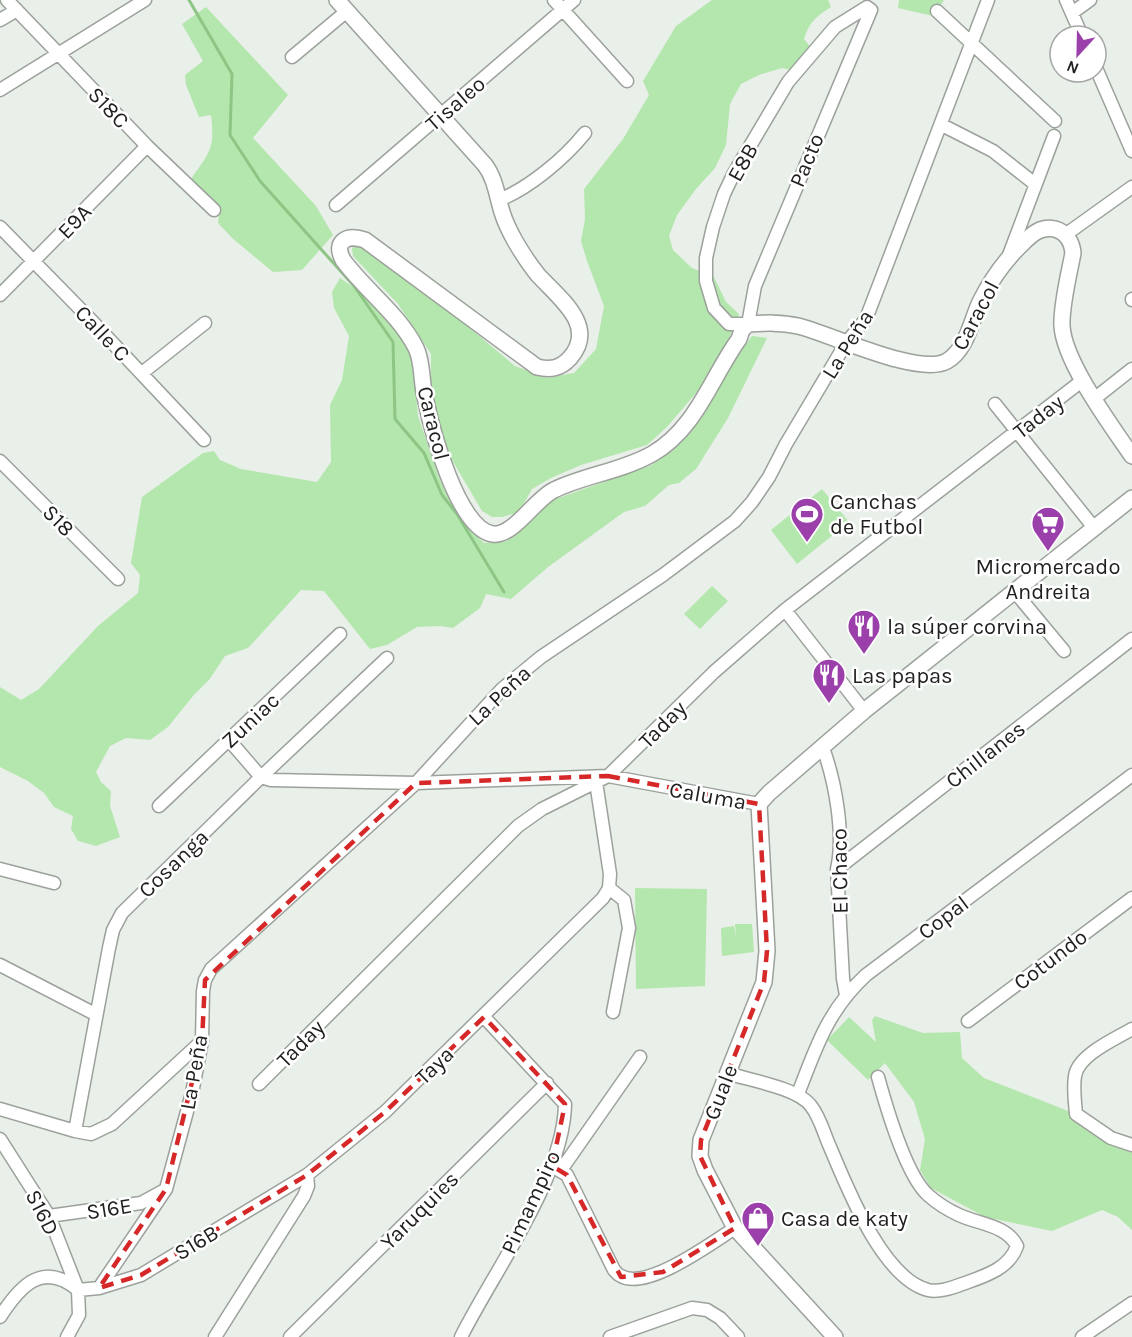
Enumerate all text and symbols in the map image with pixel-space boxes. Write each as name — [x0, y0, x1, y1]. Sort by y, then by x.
north arrow — [1048, 24, 1108, 84]
text: N — [1064, 56, 1081, 78]
street label: Tisaleo — [420, 71, 491, 137]
street label: S18C — [82, 82, 134, 134]
street label: Pacto — [784, 130, 830, 191]
street label: E8B — [722, 139, 764, 186]
street label: E9A — [52, 199, 97, 244]
street label: Caracol — [947, 276, 1005, 355]
street label: Calle C — [69, 300, 135, 367]
street label: La Peña — [817, 305, 879, 384]
street label: Caracol — [411, 384, 455, 463]
street label: Taday — [1008, 389, 1069, 444]
place label: Canchas de Futbol — [830, 489, 923, 540]
sports icon: Canchas de Futbol — [789, 496, 825, 543]
street label: S18 — [37, 499, 80, 542]
supermarket icon: Micromercado Andreita — [1030, 505, 1066, 552]
place label: Micromercado Andreita — [976, 554, 1120, 605]
restaurant icon: la súper corvina — [846, 608, 882, 655]
place label: la súper corvina — [887, 614, 1047, 640]
restaurant icon: Las papas — [811, 657, 847, 704]
street label: La Peña — [463, 660, 537, 731]
place label: Las papas — [852, 663, 953, 689]
street label: Zuniac — [216, 687, 285, 754]
street label: Taday — [634, 696, 692, 754]
street label: Chillanes — [941, 716, 1031, 794]
street label: Caluma — [667, 776, 748, 816]
street label: Cosanga — [133, 824, 214, 903]
street label: El Chaco — [826, 828, 854, 914]
street label: Copal — [913, 890, 974, 945]
street label: Cotundo — [1009, 924, 1093, 996]
street label: Taday — [272, 1015, 330, 1073]
street label: La Peña — [175, 1032, 213, 1112]
street label: Taya — [410, 1041, 459, 1090]
street label: Guale — [699, 1061, 743, 1124]
street label: Pimampiro — [496, 1146, 566, 1258]
street label: Yaruquies — [375, 1166, 464, 1255]
street label: S16D — [20, 1185, 65, 1240]
street label: S16E — [85, 1193, 134, 1225]
shop icon: Casa de katy — [740, 1200, 776, 1247]
place label: Casa de katy — [781, 1206, 908, 1232]
street label: S16B — [170, 1220, 223, 1266]

